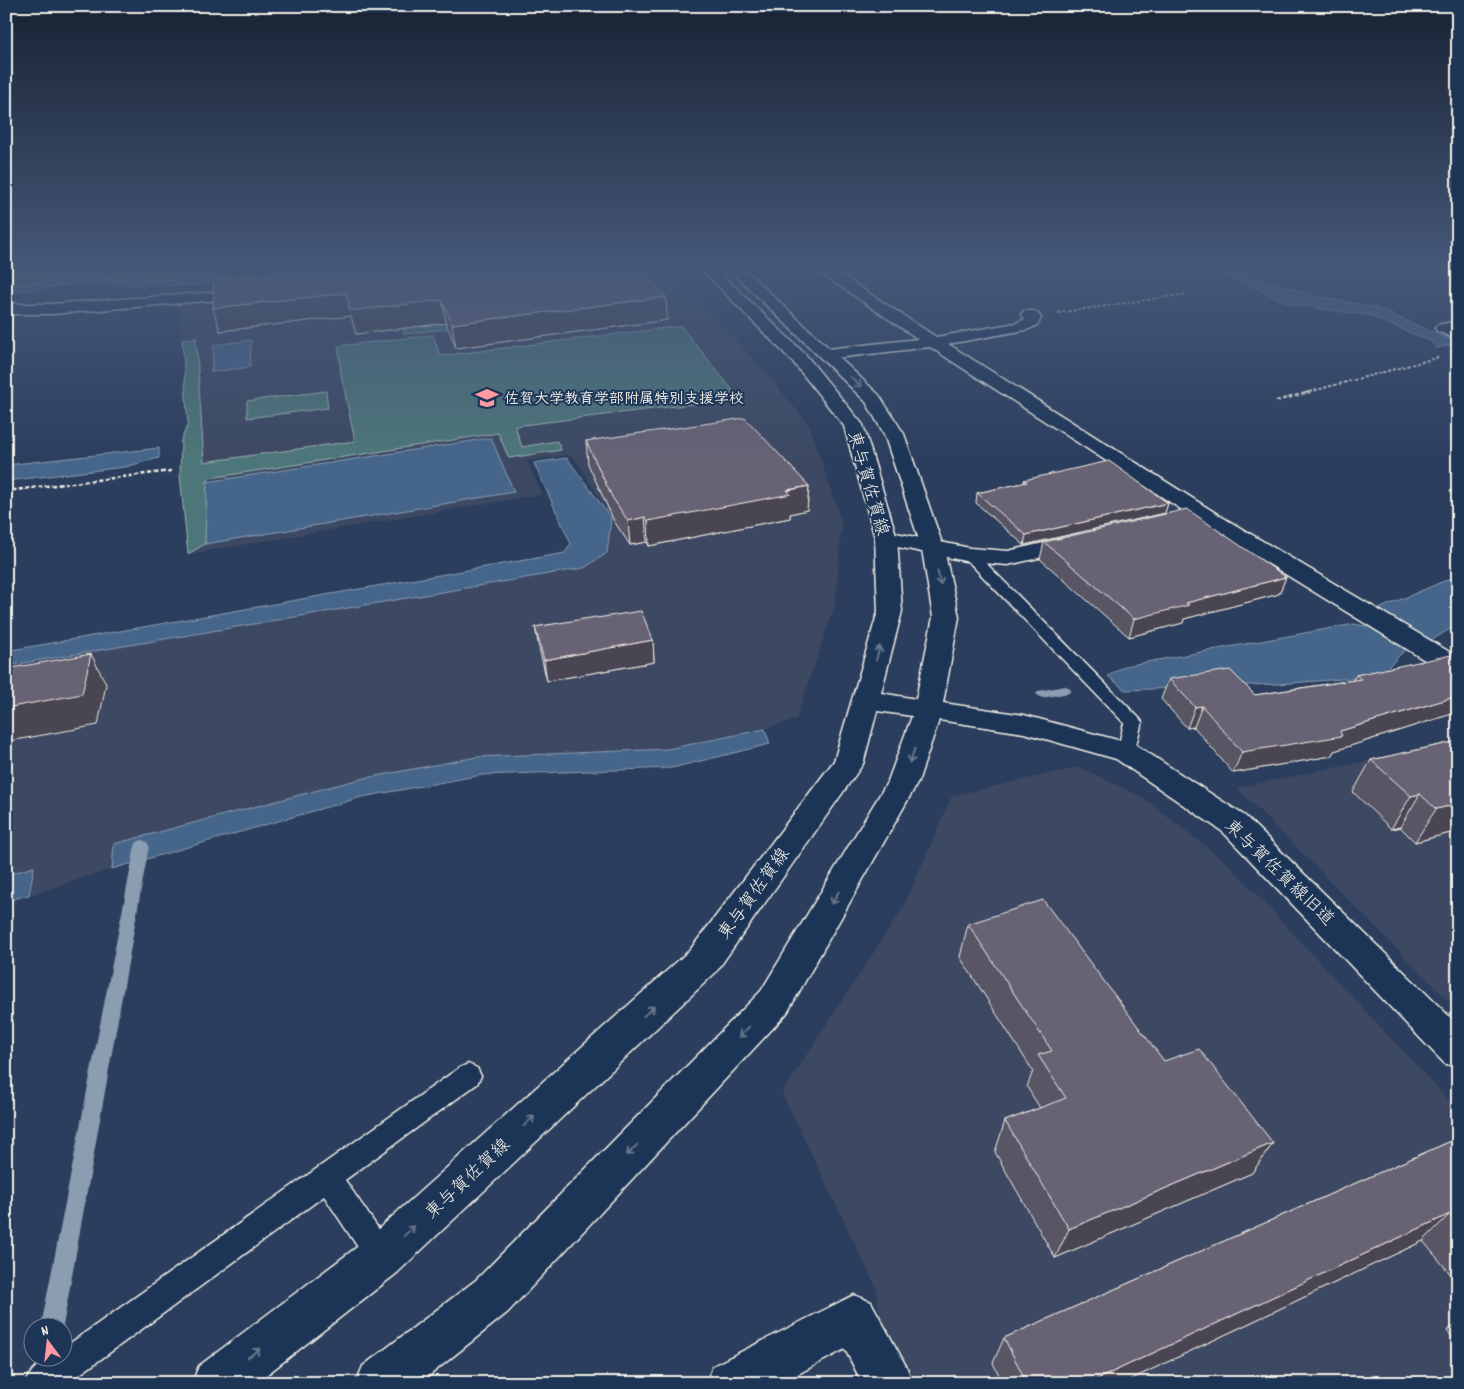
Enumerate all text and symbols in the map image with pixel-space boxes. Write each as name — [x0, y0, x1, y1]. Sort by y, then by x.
one-way arrow — [850, 376, 862, 388]
school or university icon: 佐賀大学教育学部附属特別支援学校 — [474, 385, 500, 411]
place label: 佐賀大学教育学部附属特別支援学校 — [504, 389, 744, 411]
street label: 東与賀佐賀線 — [840, 428, 893, 539]
one-way arrow — [934, 569, 944, 585]
one-way arrow — [874, 645, 884, 661]
one-way arrow — [907, 748, 916, 763]
street label: 東与賀佐賀線旧道 — [1218, 815, 1339, 933]
street label: 東与賀佐賀線 — [713, 843, 797, 946]
one-way arrow — [829, 891, 839, 905]
one-way arrow — [642, 1005, 655, 1017]
one-way arrow — [739, 1026, 751, 1038]
one-way arrow — [523, 1115, 535, 1127]
street label: 東与賀佐賀線 — [421, 1134, 517, 1226]
one-way arrow — [626, 1143, 638, 1156]
one-way arrow — [403, 1225, 416, 1237]
north arrow — [22, 1316, 72, 1366]
text: N — [39, 1321, 51, 1342]
one-way arrow — [247, 1348, 260, 1359]

